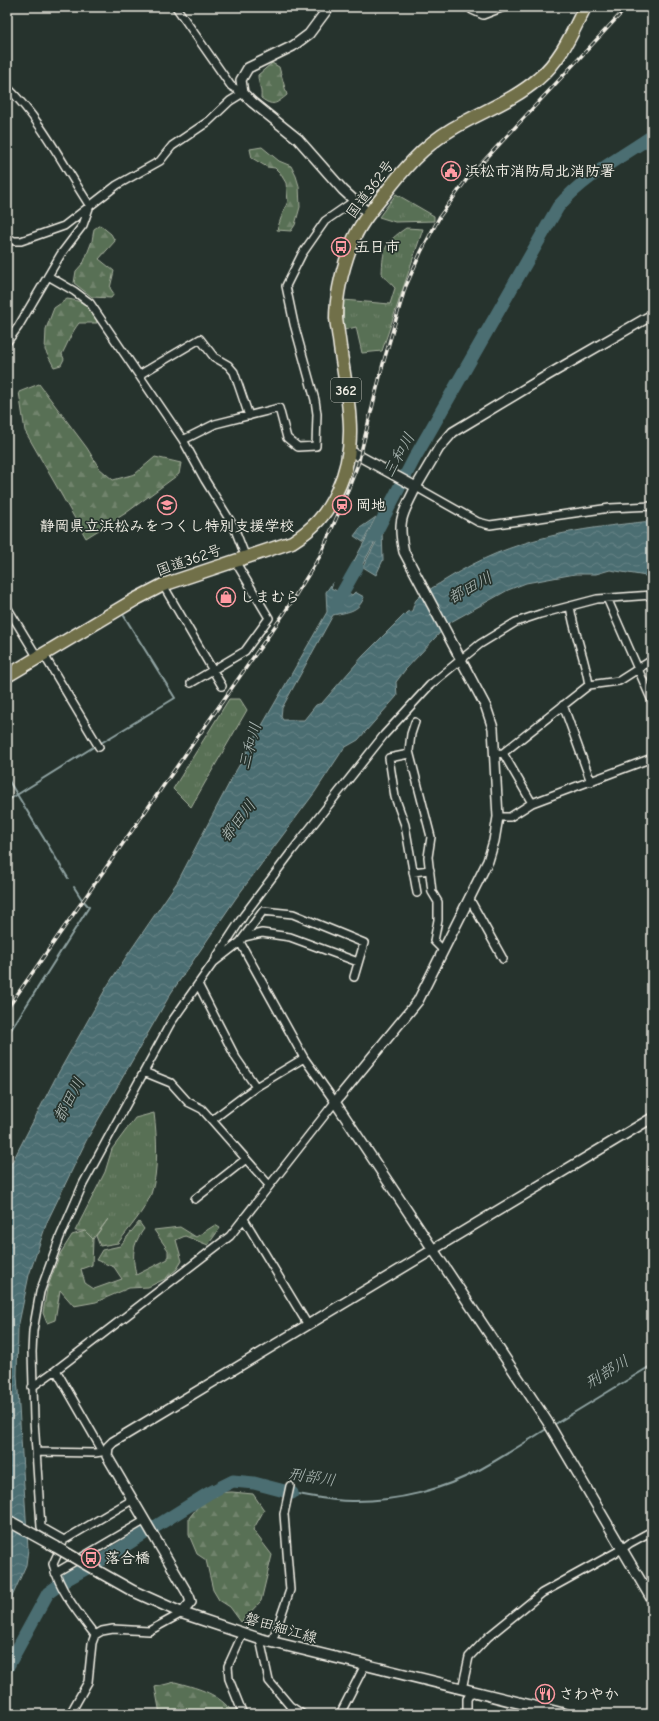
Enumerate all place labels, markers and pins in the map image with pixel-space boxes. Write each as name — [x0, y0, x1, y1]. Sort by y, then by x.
public building icon: 浜松市消防局北消防署 — [440, 160, 462, 182]
place label: 浜松市消防局北消防署 — [465, 162, 615, 180]
bus stop icon: 五日市 — [330, 236, 352, 258]
place label: 五日市 — [355, 238, 400, 256]
school or university icon: 静岡県立浜松みをつくし特別支援学校 — [156, 494, 178, 516]
station icon: 岡地 — [331, 494, 353, 516]
place label: 岡地 — [356, 496, 386, 514]
place label: 静岡県立浜松みをつくし特別支援学校 — [39, 517, 295, 535]
shop icon: しまむら — [215, 586, 237, 608]
place label: しまむら — [240, 588, 300, 606]
bus stop icon: 落合橋 — [80, 1547, 102, 1569]
place label: 落合橋 — [105, 1549, 150, 1567]
restaurant icon: さわやか — [534, 1683, 556, 1705]
place label: さわやか — [559, 1685, 619, 1703]

